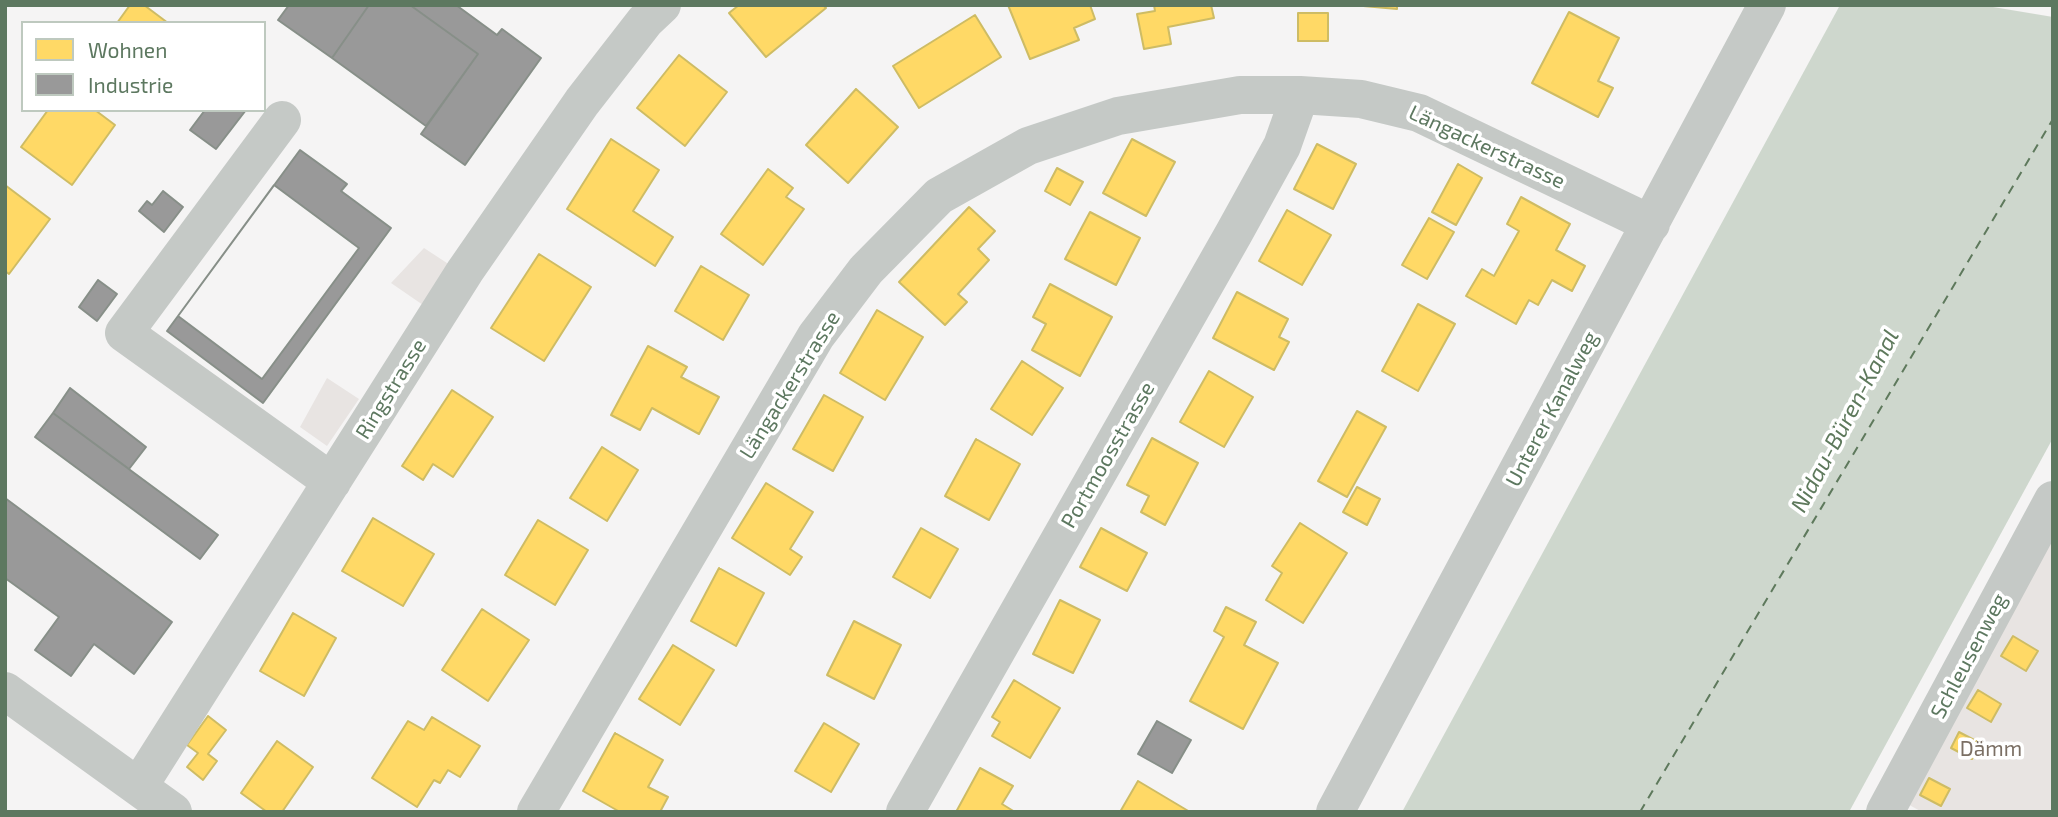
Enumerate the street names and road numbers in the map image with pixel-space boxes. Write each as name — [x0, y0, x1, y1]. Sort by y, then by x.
street label: Längackerstrasse — [1405, 100, 1569, 194]
street label: Längackerstrasse — [734, 307, 846, 463]
street label: Unterer Kanalweg — [1501, 327, 1603, 491]
street label: Ringstrasse — [350, 334, 432, 444]
street label: Portmoosstrasse — [1056, 377, 1160, 533]
street label: Schleusenweg — [1925, 589, 2013, 723]

